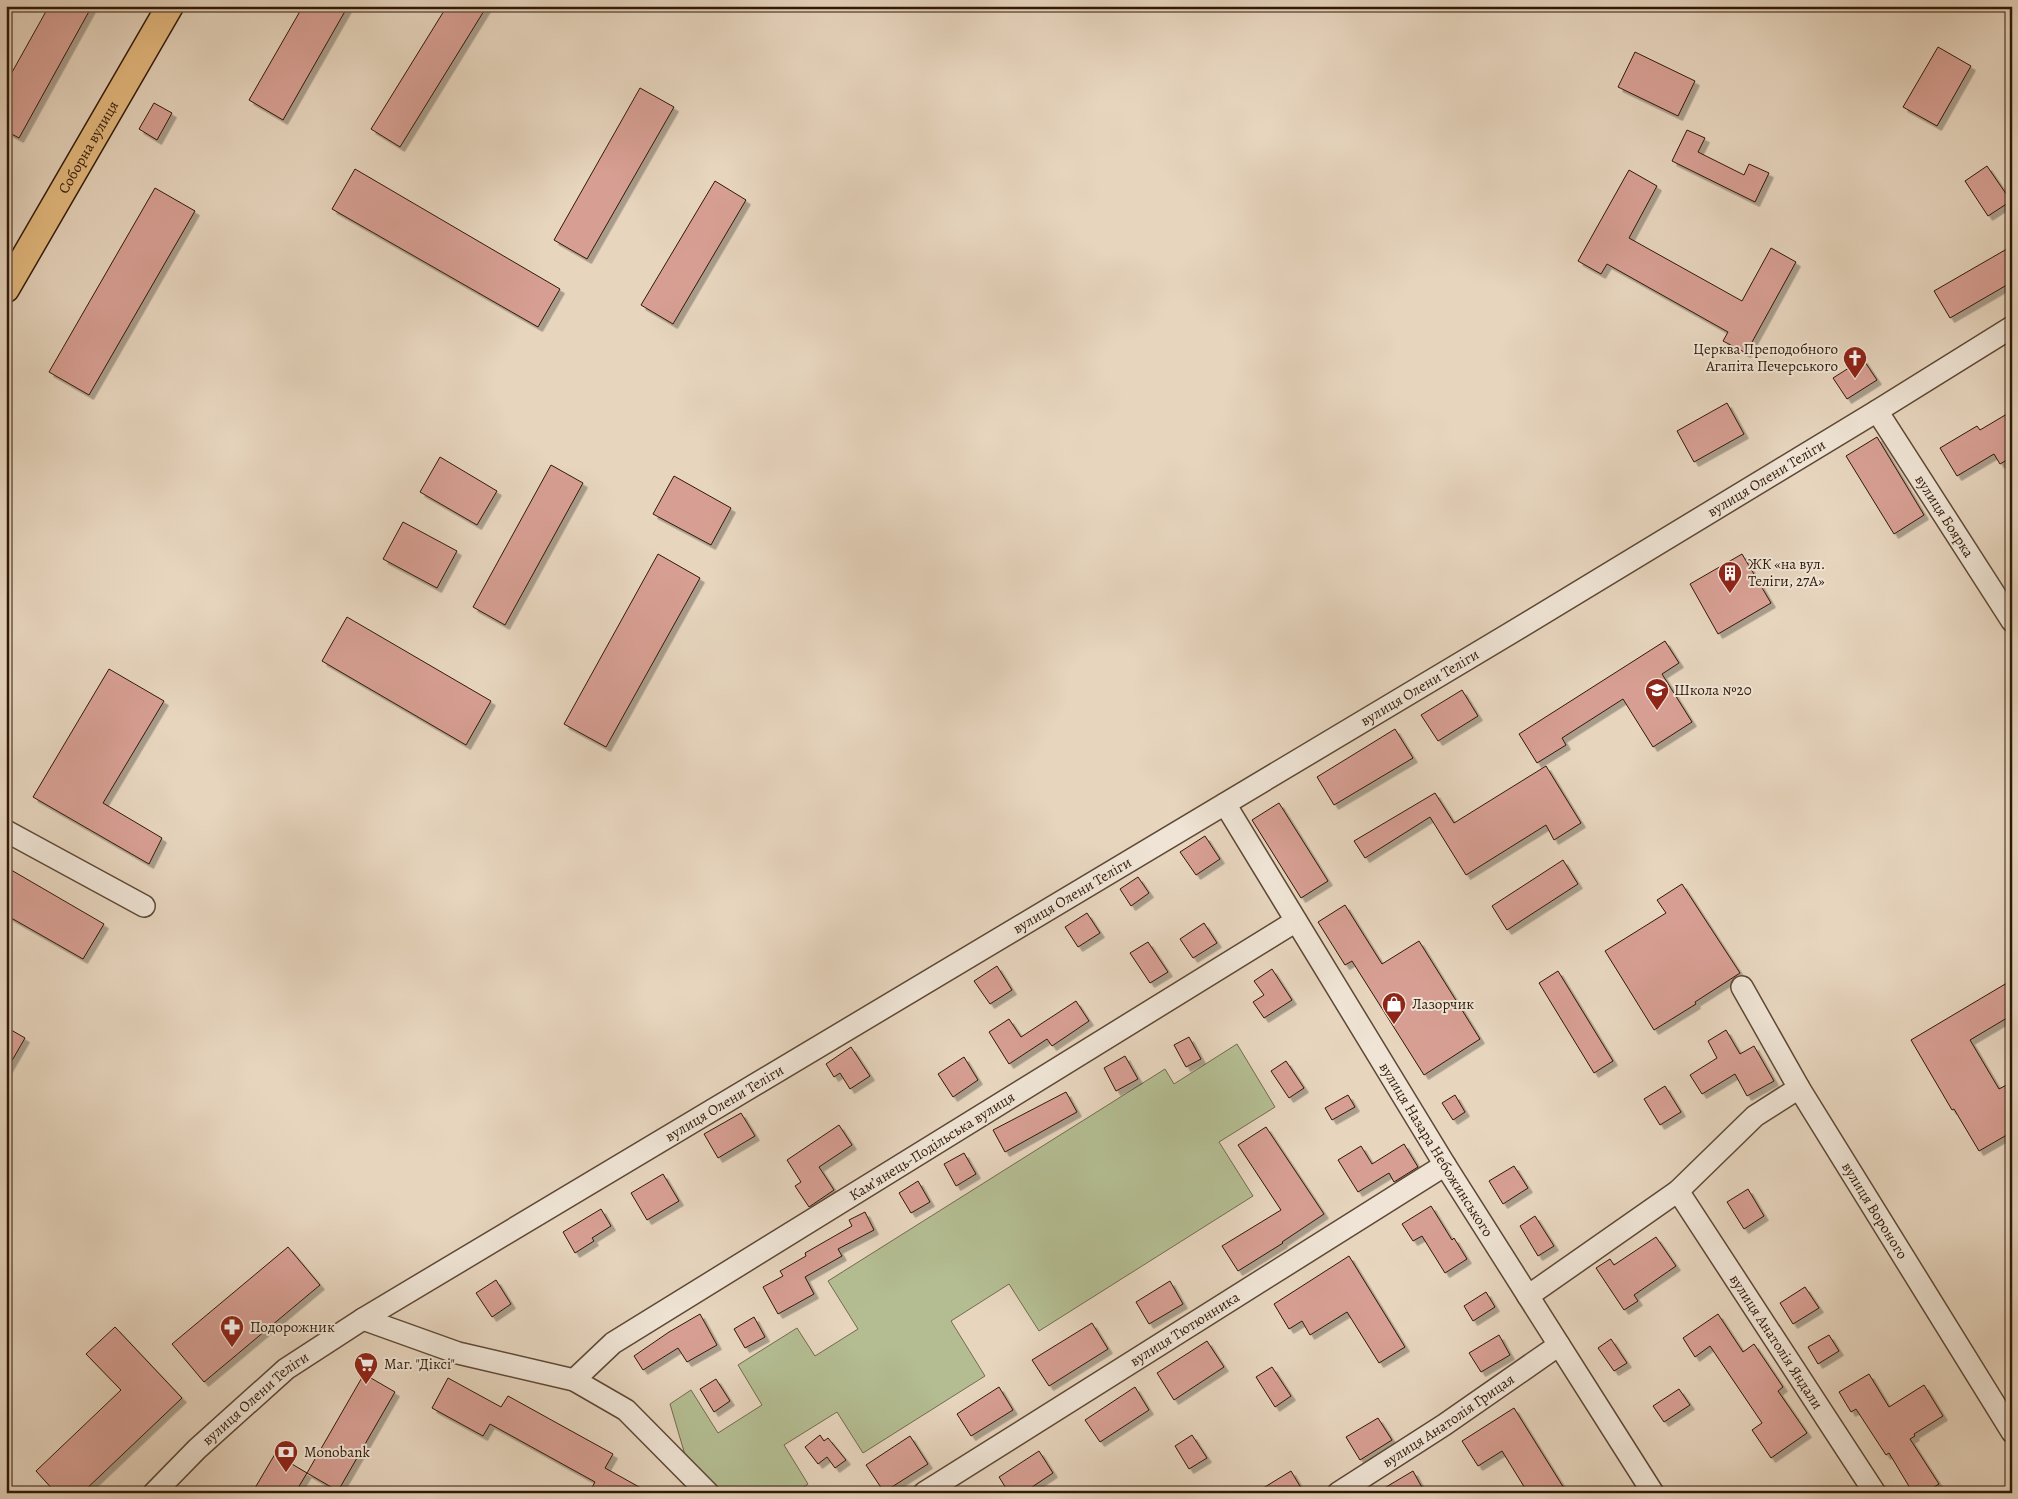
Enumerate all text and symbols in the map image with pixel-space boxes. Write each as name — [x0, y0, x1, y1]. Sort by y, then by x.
street label: Соборна вулиця — [53, 97, 123, 197]
place label: Церква Преподобного Агапіта Печерського — [1693, 339, 1838, 376]
church icon: Церква Преподобного Агапіта Печерського — [1842, 345, 1868, 379]
street label: вулиця Олени Теліги — [1703, 434, 1829, 522]
street label: вулиця Боярка — [1911, 471, 1979, 561]
place label: ЖК «на вул. Теліги, 27А» — [1748, 554, 1825, 591]
building icon: ЖК «на вул. Теліги, 27А» — [1717, 560, 1743, 594]
street label: вулиця Олени Теліги — [1357, 644, 1483, 731]
school or university icon: Школа №20 — [1644, 677, 1670, 711]
place label: Школа №20 — [1674, 680, 1752, 700]
street label: вулиця Олени Теліги — [1009, 852, 1135, 938]
shop icon: Лазорчик — [1381, 991, 1407, 1025]
place label: Лазорчик — [1412, 994, 1474, 1014]
street label: вулиця Назара Небожинського — [1375, 1058, 1498, 1241]
street label: вулиця Олени Теліги — [661, 1060, 788, 1146]
street label: Камʼянець-Подільська вулиця — [845, 1087, 1019, 1205]
street label: вулиця Вороного — [1837, 1158, 1913, 1263]
street label: вулиця Анатолія Яндали — [1725, 1270, 1828, 1413]
street label: вулиця Тютюнника — [1126, 1287, 1243, 1371]
pharmacy icon: Подорожник — [219, 1314, 245, 1348]
place label: Подорожник — [250, 1317, 335, 1337]
street label: вулиця Олени Теліги — [198, 1347, 313, 1450]
supermarket icon: Маг. "Діксі" — [353, 1351, 379, 1385]
place label: Маг. "Діксі" — [384, 1354, 455, 1374]
street label: вулиця Анатолія Грицая — [1378, 1369, 1518, 1472]
bank icon: Monobank — [273, 1439, 299, 1473]
place label: Monobank — [304, 1442, 370, 1462]

